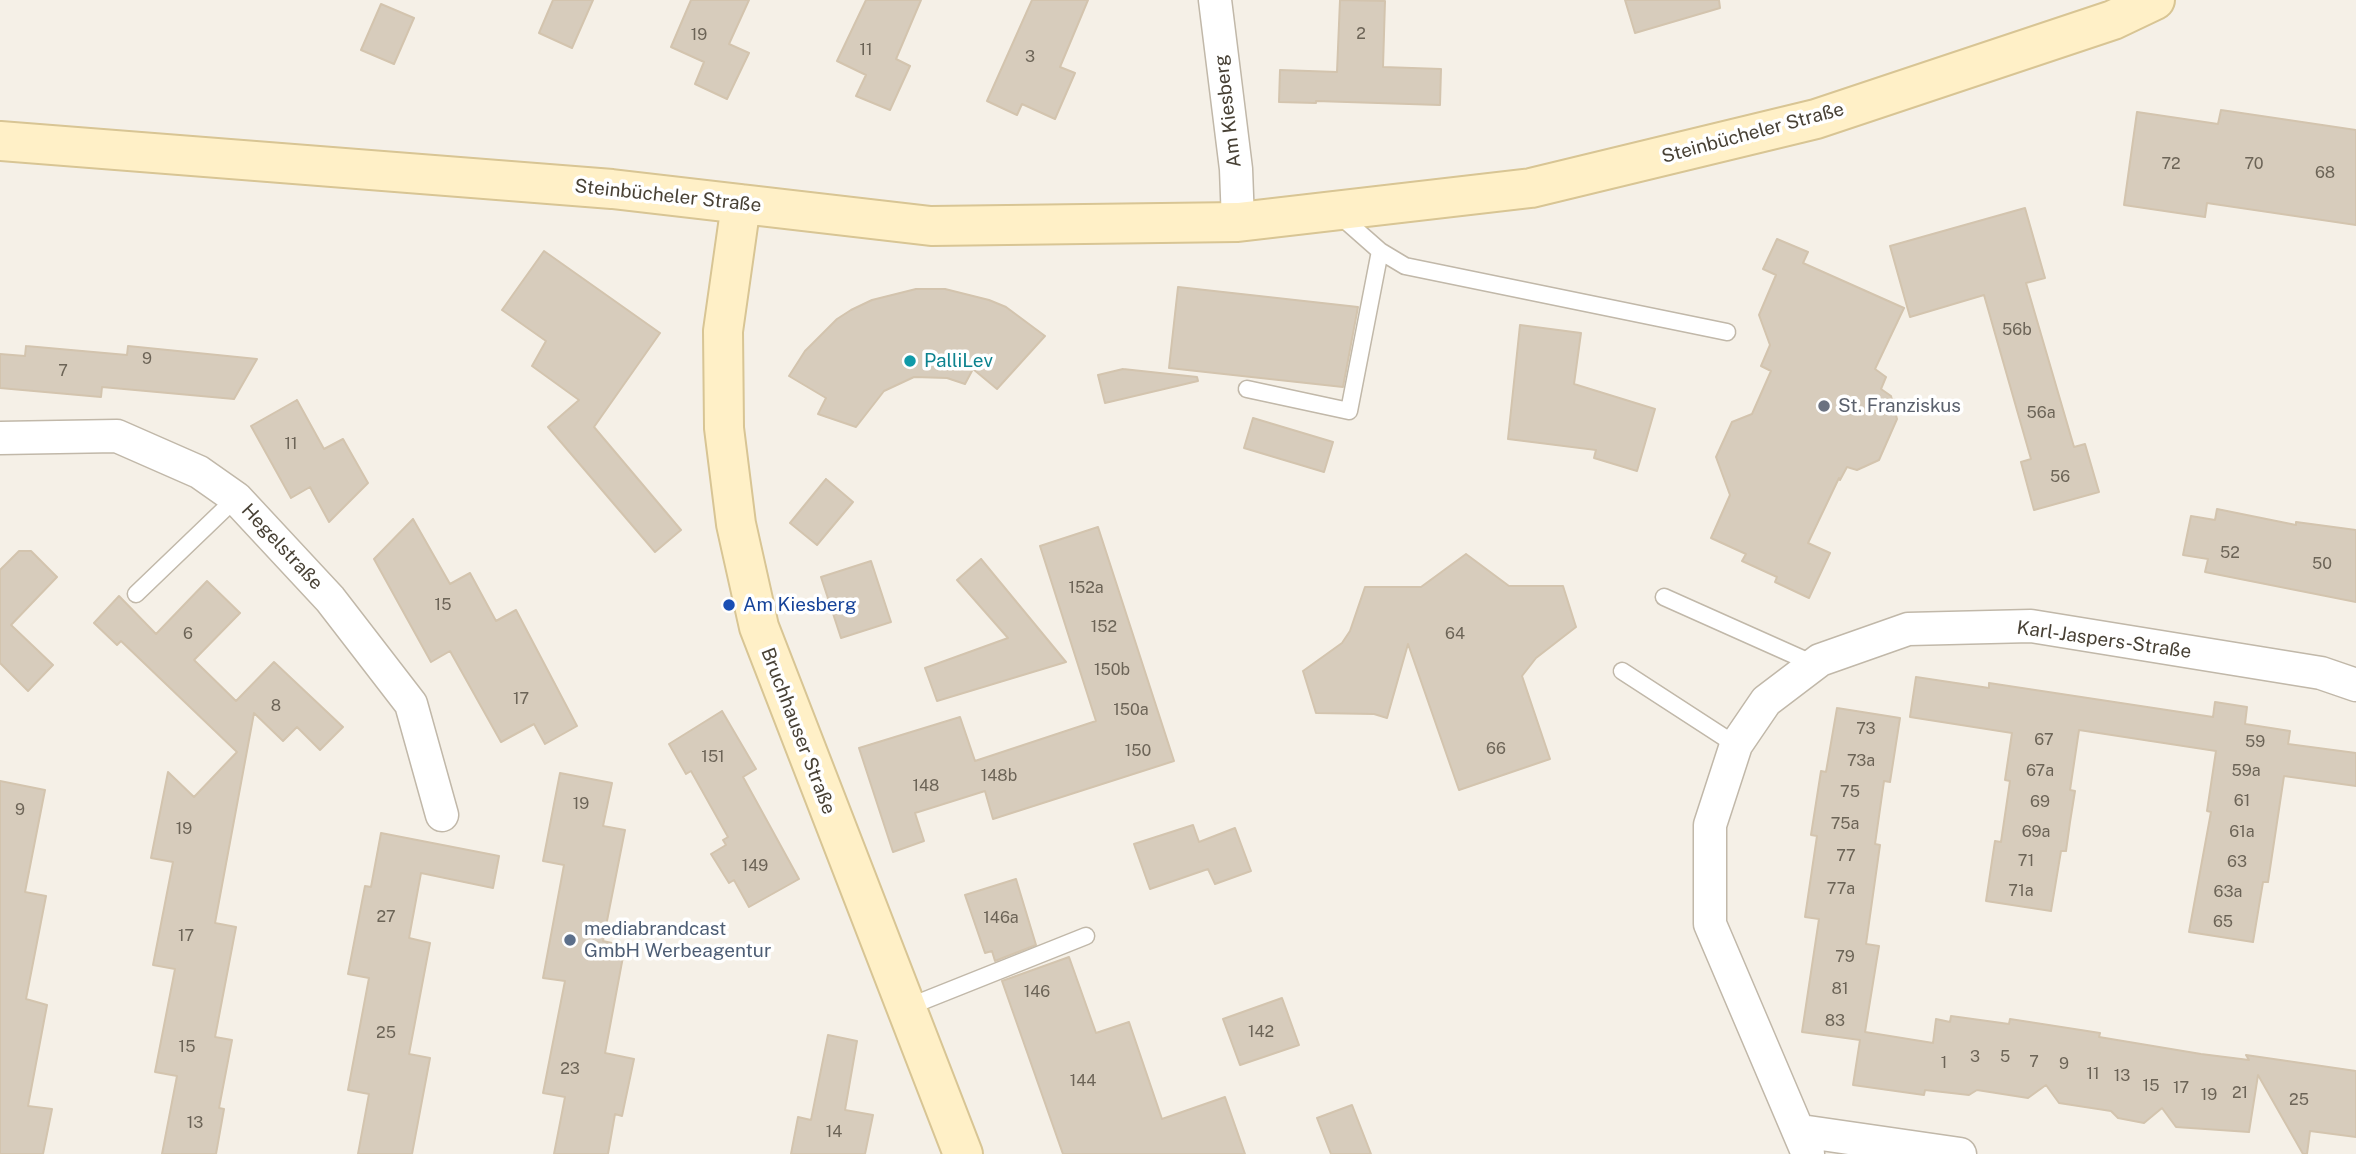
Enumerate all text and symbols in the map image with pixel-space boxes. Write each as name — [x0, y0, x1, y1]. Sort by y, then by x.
house number: 2 — [1356, 24, 1366, 44]
house number: 19 — [691, 25, 707, 45]
house number: 11 — [859, 40, 873, 60]
house number: 3 — [1025, 47, 1035, 67]
street label: Am Kiesberg — [1210, 53, 1246, 169]
street label: Steinbücheler Straße — [1659, 98, 1847, 168]
house number: 72 — [2161, 154, 2181, 174]
house number: 70 — [2244, 154, 2264, 174]
house number: 68 — [2315, 163, 2335, 183]
street label: Steinbücheler Straße — [573, 175, 763, 217]
house number: 56b — [2002, 320, 2032, 340]
house number: 9 — [142, 349, 152, 369]
place label: PalliLev — [924, 350, 993, 372]
marker: PalliLev — [902, 353, 918, 369]
house number: 7 — [58, 361, 68, 381]
place label: St. Franziskus — [1838, 395, 1961, 417]
marker: St. Franziskus — [1816, 398, 1832, 414]
house number: 56a — [2026, 403, 2056, 423]
house number: 11 — [284, 434, 298, 454]
house number: 56 — [2050, 467, 2070, 487]
street label: Hegelstraße — [236, 499, 328, 595]
house number: 52 — [2220, 543, 2240, 563]
house number: 50 — [2312, 554, 2332, 574]
house number: 152a — [1068, 578, 1104, 598]
place label: Am Kiesberg — [743, 594, 857, 616]
house number: 15 — [435, 595, 451, 615]
marker: Am Kiesberg — [721, 597, 737, 613]
street label: Karl-Jaspers-Straße — [2015, 616, 2193, 664]
house number: 152 — [1091, 617, 1117, 637]
house number: 6 — [183, 624, 193, 644]
house number: 64 — [1445, 624, 1465, 644]
street label: Bruchhauser Straße — [756, 645, 840, 817]
house number: 150b — [1094, 660, 1130, 680]
house number: 17 — [513, 689, 529, 709]
house number: 8 — [271, 696, 281, 716]
house number: 150a — [1113, 700, 1149, 720]
house number: 73 — [1856, 719, 1876, 739]
house number: 67 — [2034, 730, 2054, 750]
house number: 59 — [2245, 732, 2265, 752]
house number: 66 — [1486, 739, 1506, 759]
house number: 150 — [1125, 741, 1151, 761]
house number: 151 — [701, 747, 725, 767]
house number: 73a — [1847, 751, 1875, 771]
house number: 67a — [2026, 761, 2054, 781]
house number: 59a — [2231, 761, 2261, 781]
house number: 148b — [981, 766, 1017, 786]
house number: 148 — [913, 776, 939, 796]
house number: 75 — [1840, 782, 1860, 802]
house number: 61 — [2234, 791, 2250, 811]
house number: 69 — [2030, 792, 2050, 812]
house number: 19 — [573, 794, 589, 814]
house number: 9 — [15, 800, 25, 820]
house number: 75a — [1831, 814, 1859, 834]
house number: 19 — [176, 819, 192, 839]
house number: 69a — [2022, 822, 2050, 842]
house number: 61a — [2229, 822, 2255, 842]
house number: 77 — [1836, 846, 1856, 866]
house number: 71 — [2018, 851, 2034, 871]
house number: 63 — [2227, 852, 2247, 872]
house number: 149 — [742, 856, 768, 876]
house number: 77a — [1827, 879, 1855, 899]
house number: 71a — [2008, 881, 2034, 901]
house number: 63a — [2214, 882, 2242, 902]
house number: 27 — [376, 907, 396, 927]
house number: 146a — [983, 908, 1019, 928]
house number: 65 — [2213, 912, 2233, 932]
place label: mediabrandcast GmbH Werbeagentur — [584, 918, 771, 962]
house number: 17 — [178, 926, 194, 946]
marker: mediabrandcast GmbH Werbeagentur — [562, 932, 578, 948]
house number: 79 — [1835, 947, 1855, 967]
house number: 81 — [1832, 979, 1848, 999]
house number: 146 — [1024, 982, 1050, 1002]
house number: 83 — [1825, 1011, 1845, 1031]
house number: 142 — [1248, 1022, 1274, 1042]
house number: 25 — [376, 1023, 396, 1043]
house number: 15 — [179, 1037, 195, 1057]
house number: 3 — [1970, 1047, 1980, 1067]
house number: 5 — [2000, 1047, 2010, 1067]
house number: 7 — [2029, 1052, 2039, 1072]
house number: 1 — [1941, 1053, 1947, 1073]
house number: 9 — [2059, 1054, 2069, 1074]
house number: 23 — [560, 1059, 580, 1079]
house number: 11 — [2086, 1064, 2100, 1084]
house number: 13 — [2114, 1066, 2130, 1086]
house number: 144 — [1070, 1071, 1096, 1091]
house number: 15 — [2143, 1076, 2159, 1096]
house number: 17 — [2173, 1078, 2189, 1098]
house number: 21 — [2232, 1083, 2248, 1103]
house number: 19 — [2201, 1085, 2217, 1105]
house number: 25 — [2289, 1090, 2309, 1110]
house number: 13 — [187, 1113, 203, 1133]
house number: 14 — [826, 1122, 842, 1142]

